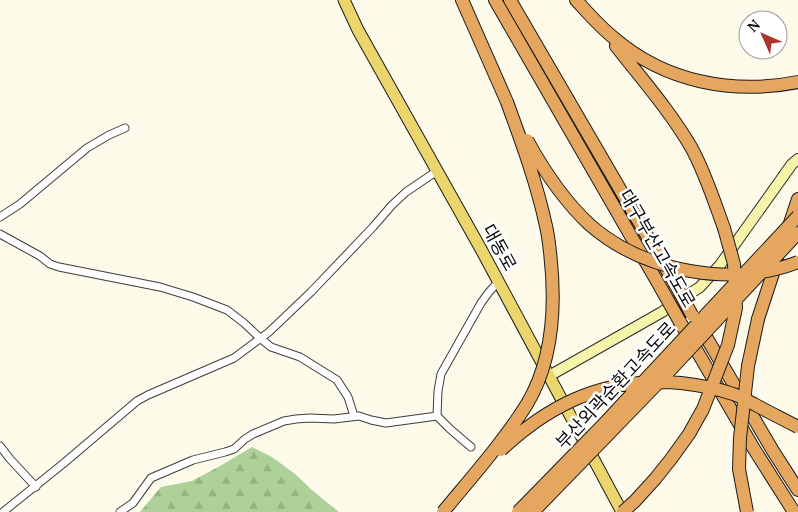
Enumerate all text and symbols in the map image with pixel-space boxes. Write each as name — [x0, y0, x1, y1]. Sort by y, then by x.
north arrow — [738, 10, 788, 60]
text: N — [743, 15, 764, 36]
street label: 대구부산고속도로 — [614, 185, 702, 311]
street label: 대동로 — [477, 219, 523, 275]
street label: 부산외곽순환고속도로 — [550, 316, 680, 454]

